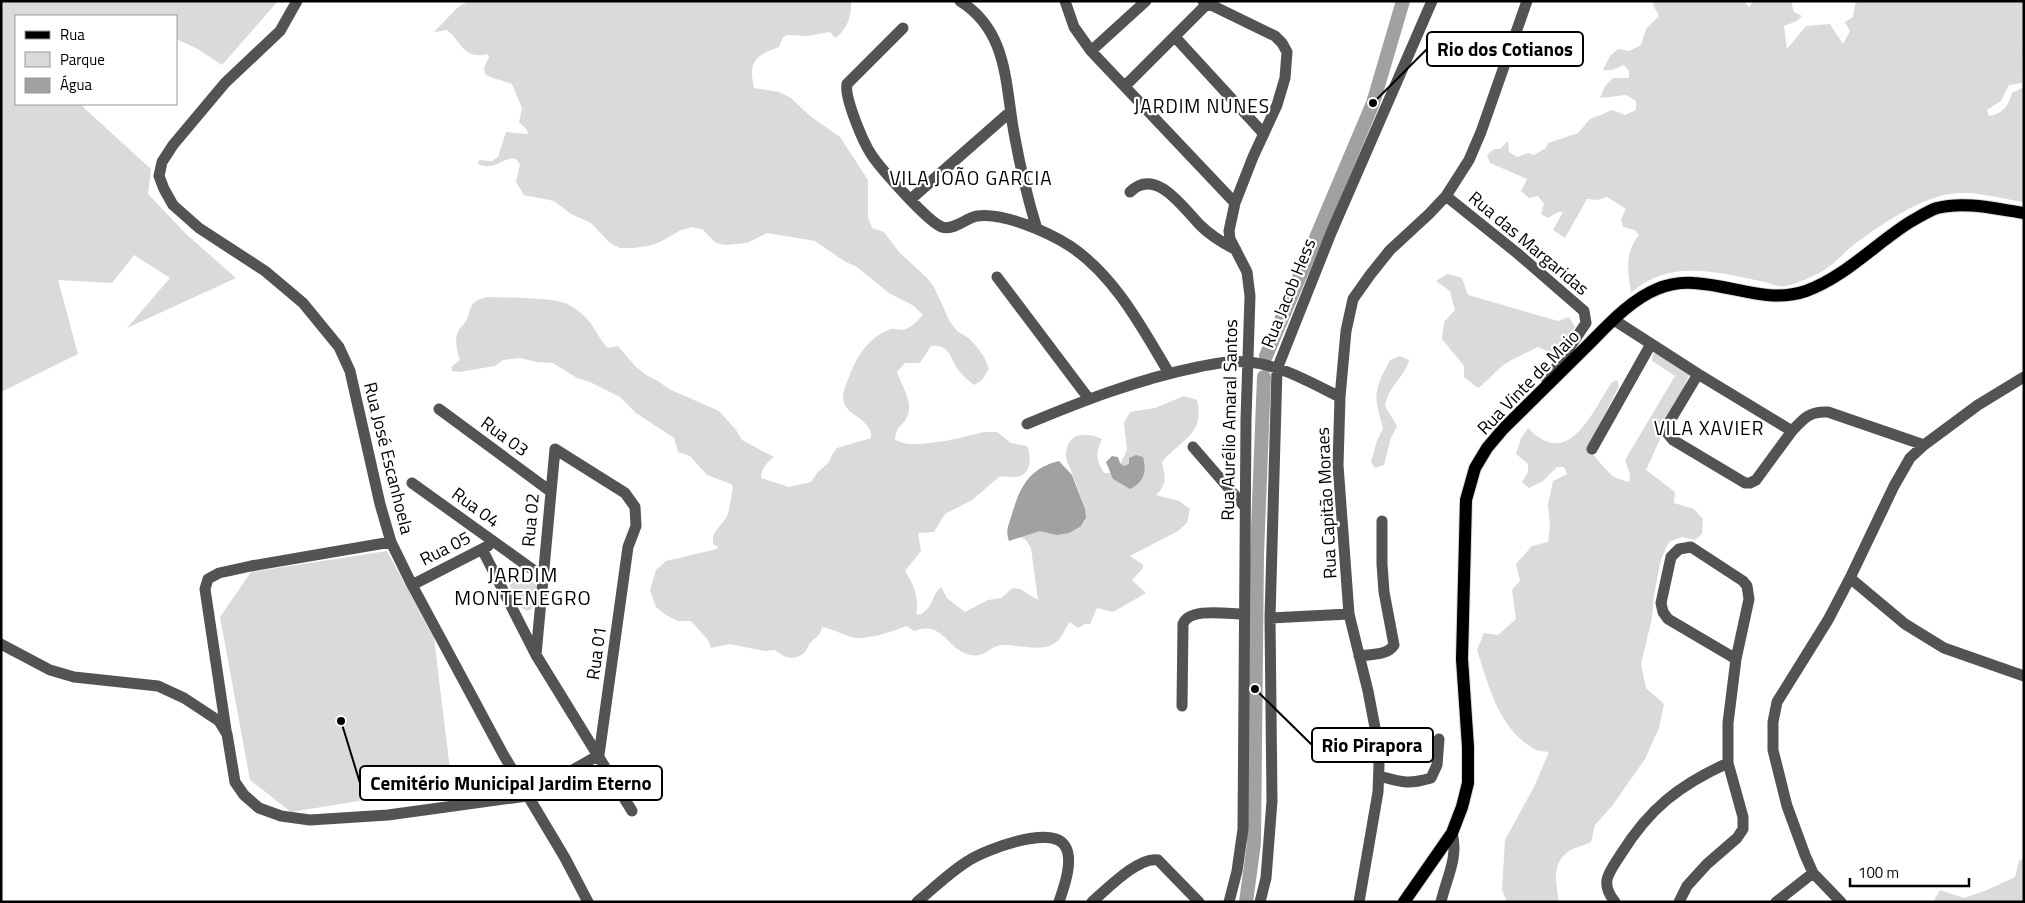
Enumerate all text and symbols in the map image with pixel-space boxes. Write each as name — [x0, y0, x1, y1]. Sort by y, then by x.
legend — [15, 15, 178, 105]
text: Rua — [60, 23, 85, 46]
callout: Rio dos Cotianos — [1427, 32, 1583, 66]
text: Rio dos Cotianos — [1437, 34, 1573, 63]
text: Parque — [60, 48, 105, 71]
text: Água — [60, 73, 92, 96]
district label: JARDIM NUNES — [1134, 91, 1270, 120]
district label: VILA JOÃO GARCIA — [889, 163, 1053, 192]
street label: Rua das Margaridas — [1463, 184, 1595, 302]
street label: Rua Jacob Hess — [1254, 234, 1322, 352]
street label: Rua Aurélio Amaral Santos — [1214, 319, 1244, 521]
street label: Rua Vinte de Maio — [1471, 323, 1585, 441]
street label: Rua José Escanhoela — [357, 379, 421, 537]
street label: Rua 03 — [475, 409, 535, 463]
district label: VILA XAVIER — [1654, 413, 1764, 442]
street label: Rua Capitão Moraes — [1309, 426, 1343, 580]
street label: Rua 04 — [446, 480, 506, 534]
street label: Rua 02 — [514, 492, 546, 548]
street label: Rua 05 — [415, 524, 475, 572]
district label: JARDIM MONTENEGRO — [454, 559, 592, 613]
street label: Rua 01 — [579, 625, 613, 681]
callout: Rio Pirapora — [1312, 728, 1433, 762]
text: Rio Pirapora — [1321, 730, 1423, 759]
callout: Cemitério Municipal Jardim Eterno — [360, 766, 662, 800]
text: Cemitério Municipal Jardim Eterno — [370, 768, 652, 797]
scale bar — [1850, 856, 1969, 888]
text: 100 m — [1858, 861, 1899, 884]

